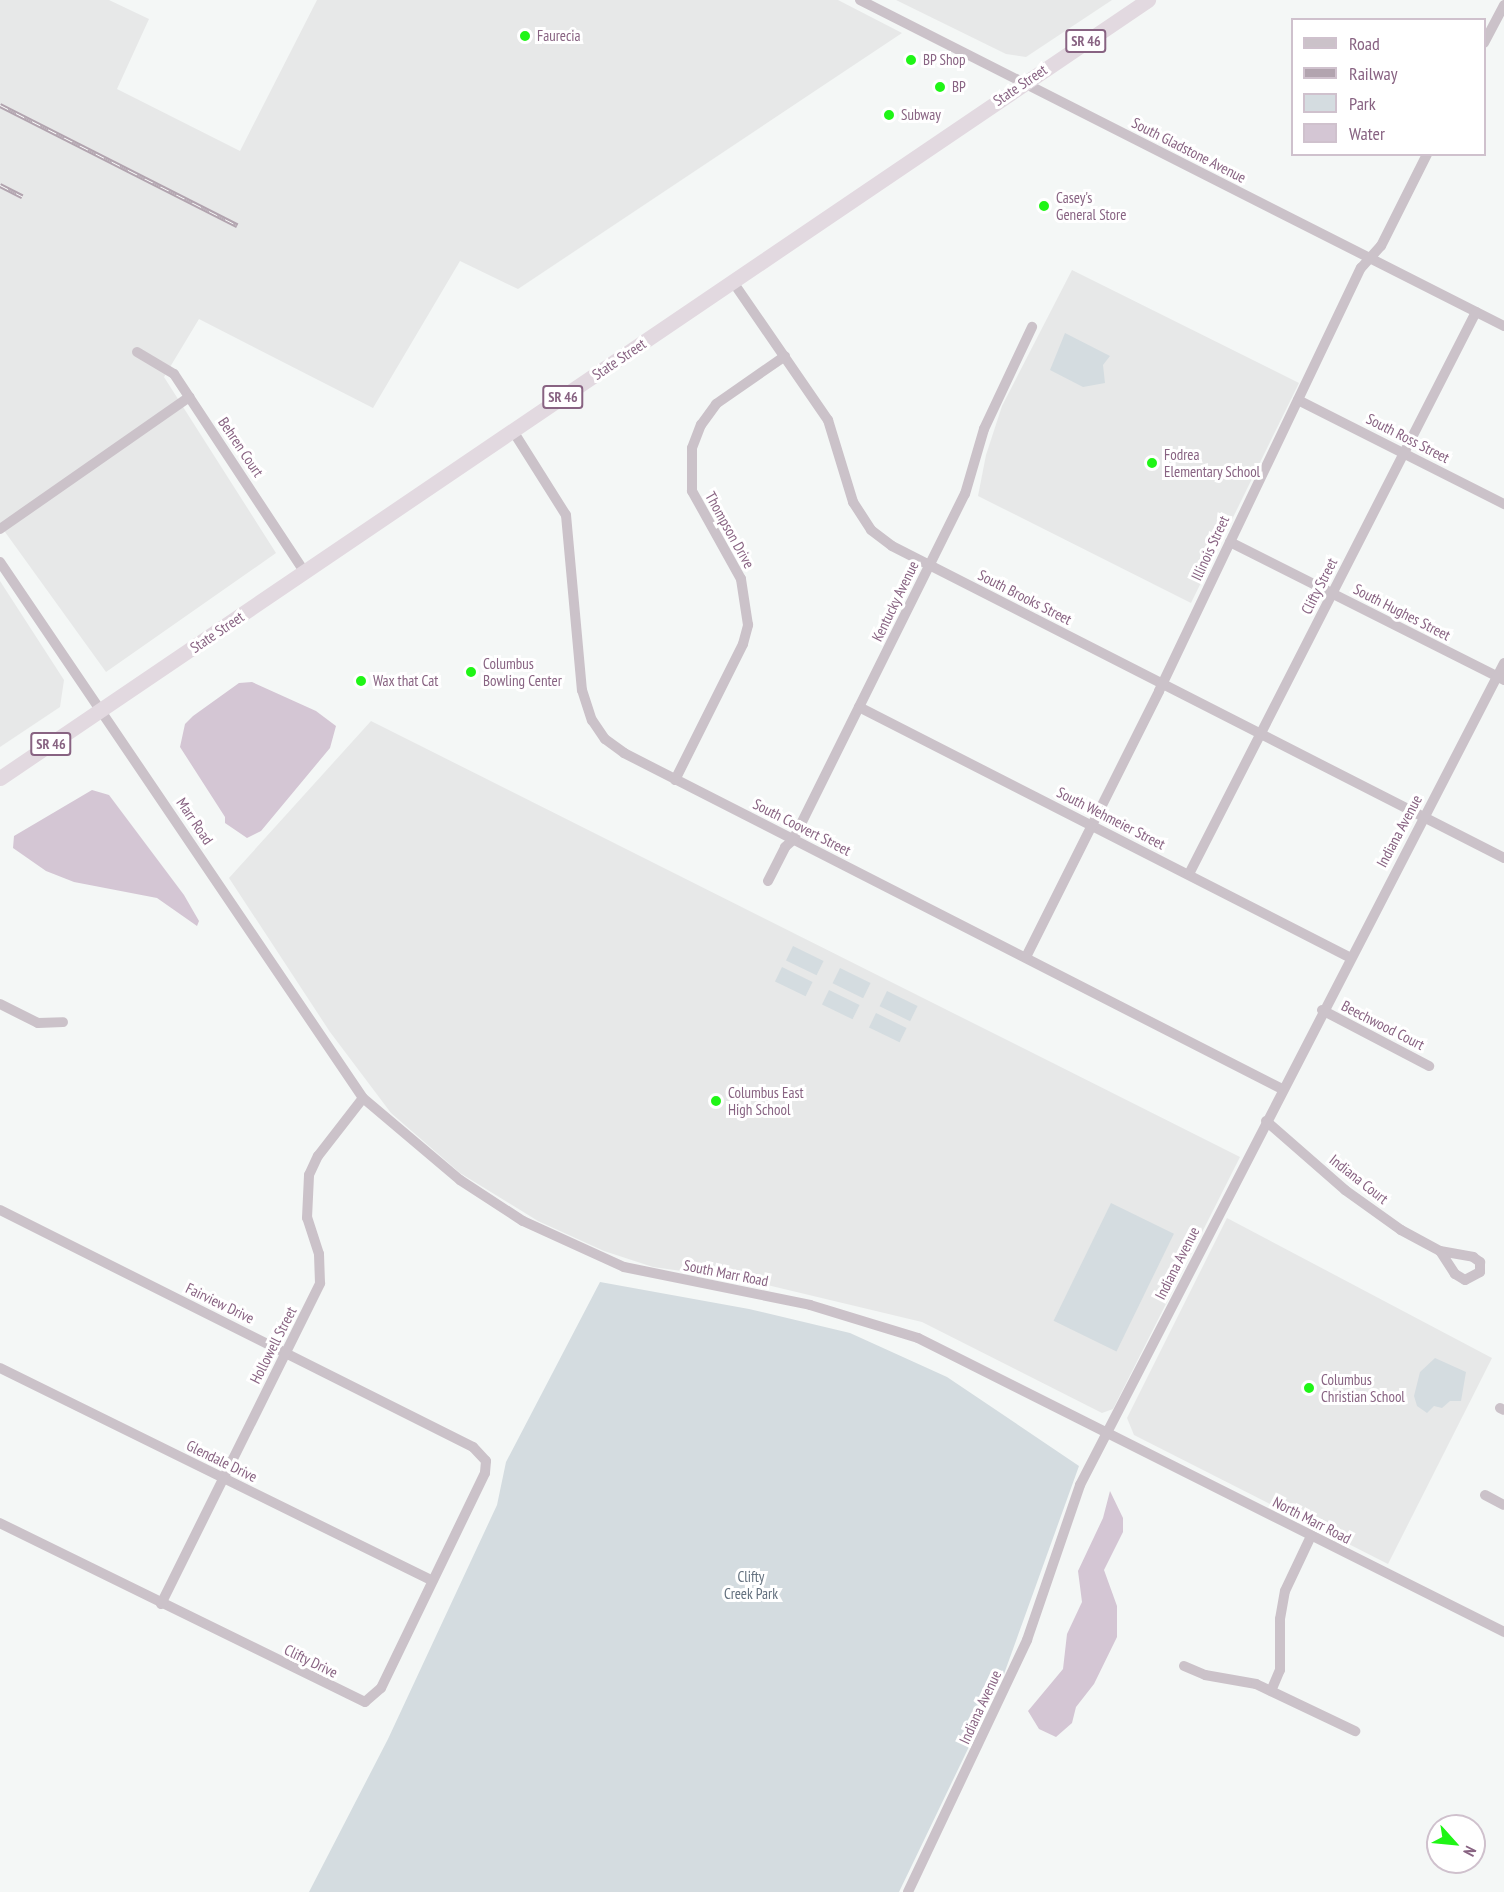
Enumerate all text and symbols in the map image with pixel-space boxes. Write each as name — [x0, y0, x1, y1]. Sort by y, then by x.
legend — [1291, 18, 1486, 156]
place label: Faurecia — [537, 27, 580, 45]
marker: Faurecia — [518, 29, 532, 43]
road number: SR 46 — [1065, 30, 1107, 52]
text: Road — [1349, 32, 1380, 55]
place label: BP Shop — [923, 51, 966, 69]
marker: BP Shop — [904, 53, 918, 67]
street label: State Street — [990, 60, 1050, 110]
text: Railway — [1349, 62, 1398, 85]
place label: BP — [952, 78, 966, 96]
marker: BP — [933, 80, 947, 94]
text: Park — [1349, 92, 1376, 115]
place label: Subway — [901, 106, 941, 124]
marker: Subway — [882, 108, 896, 122]
street label: South Gladstone Avenue — [1129, 113, 1249, 187]
text: Water — [1349, 122, 1385, 145]
place label: Casey's General Store — [1056, 188, 1126, 223]
marker: Casey's General Store — [1037, 199, 1051, 213]
street label: State Street — [589, 334, 649, 384]
road number: SR 46 — [542, 386, 584, 408]
street label: South Ross Street — [1363, 409, 1453, 467]
street label: Behren Court — [215, 414, 267, 480]
place label: Fodrea Elementary School — [1164, 445, 1261, 480]
marker: Fodrea Elementary School — [1145, 456, 1159, 470]
street label: Thompson Drive — [702, 489, 758, 571]
street label: Illinois Street — [1187, 513, 1233, 583]
street label: Clifty Street — [1297, 555, 1341, 617]
street label: Kentucky Avenue — [868, 557, 922, 645]
street label: South Brooks Street — [975, 566, 1075, 628]
street label: South Hughes Street — [1350, 580, 1454, 644]
street label: State Street — [187, 607, 247, 657]
place label: Columbus Bowling Center — [483, 654, 562, 689]
marker: Columbus Bowling Center — [464, 665, 478, 679]
place label: Wax that Cat — [373, 672, 439, 690]
marker: Wax that Cat — [354, 674, 368, 688]
road number: SR 46 — [30, 733, 72, 755]
street label: South Wehmeier Street — [1054, 783, 1168, 853]
street label: Indiana Avenue — [1372, 792, 1426, 870]
street label: Marr Road — [173, 794, 217, 848]
street label: South Coovert Street — [750, 795, 854, 859]
street label: Beechwood Court — [1339, 996, 1427, 1054]
place label: Columbus East High School — [728, 1083, 804, 1118]
marker: Columbus East High School — [709, 1094, 723, 1108]
street label: Indiana Court — [1326, 1150, 1392, 1208]
street label: Indiana Avenue — [1151, 1223, 1203, 1303]
street label: South Marr Road — [682, 1256, 770, 1290]
street label: Fairview Drive — [183, 1279, 257, 1327]
street label: Hollowell Street — [246, 1303, 300, 1387]
place label: Columbus Christian School — [1321, 1370, 1405, 1405]
marker: Columbus Christian School — [1302, 1381, 1316, 1395]
street label: Glendale Drive — [184, 1436, 260, 1486]
street label: North Marr Road — [1270, 1493, 1354, 1547]
park label: Clifty Creek Park — [724, 1567, 778, 1602]
street label: Clifty Drive — [281, 1640, 341, 1682]
street label: Indiana Avenue — [955, 1667, 1005, 1747]
north arrow — [1426, 1814, 1486, 1874]
text: N — [1459, 1843, 1481, 1860]

